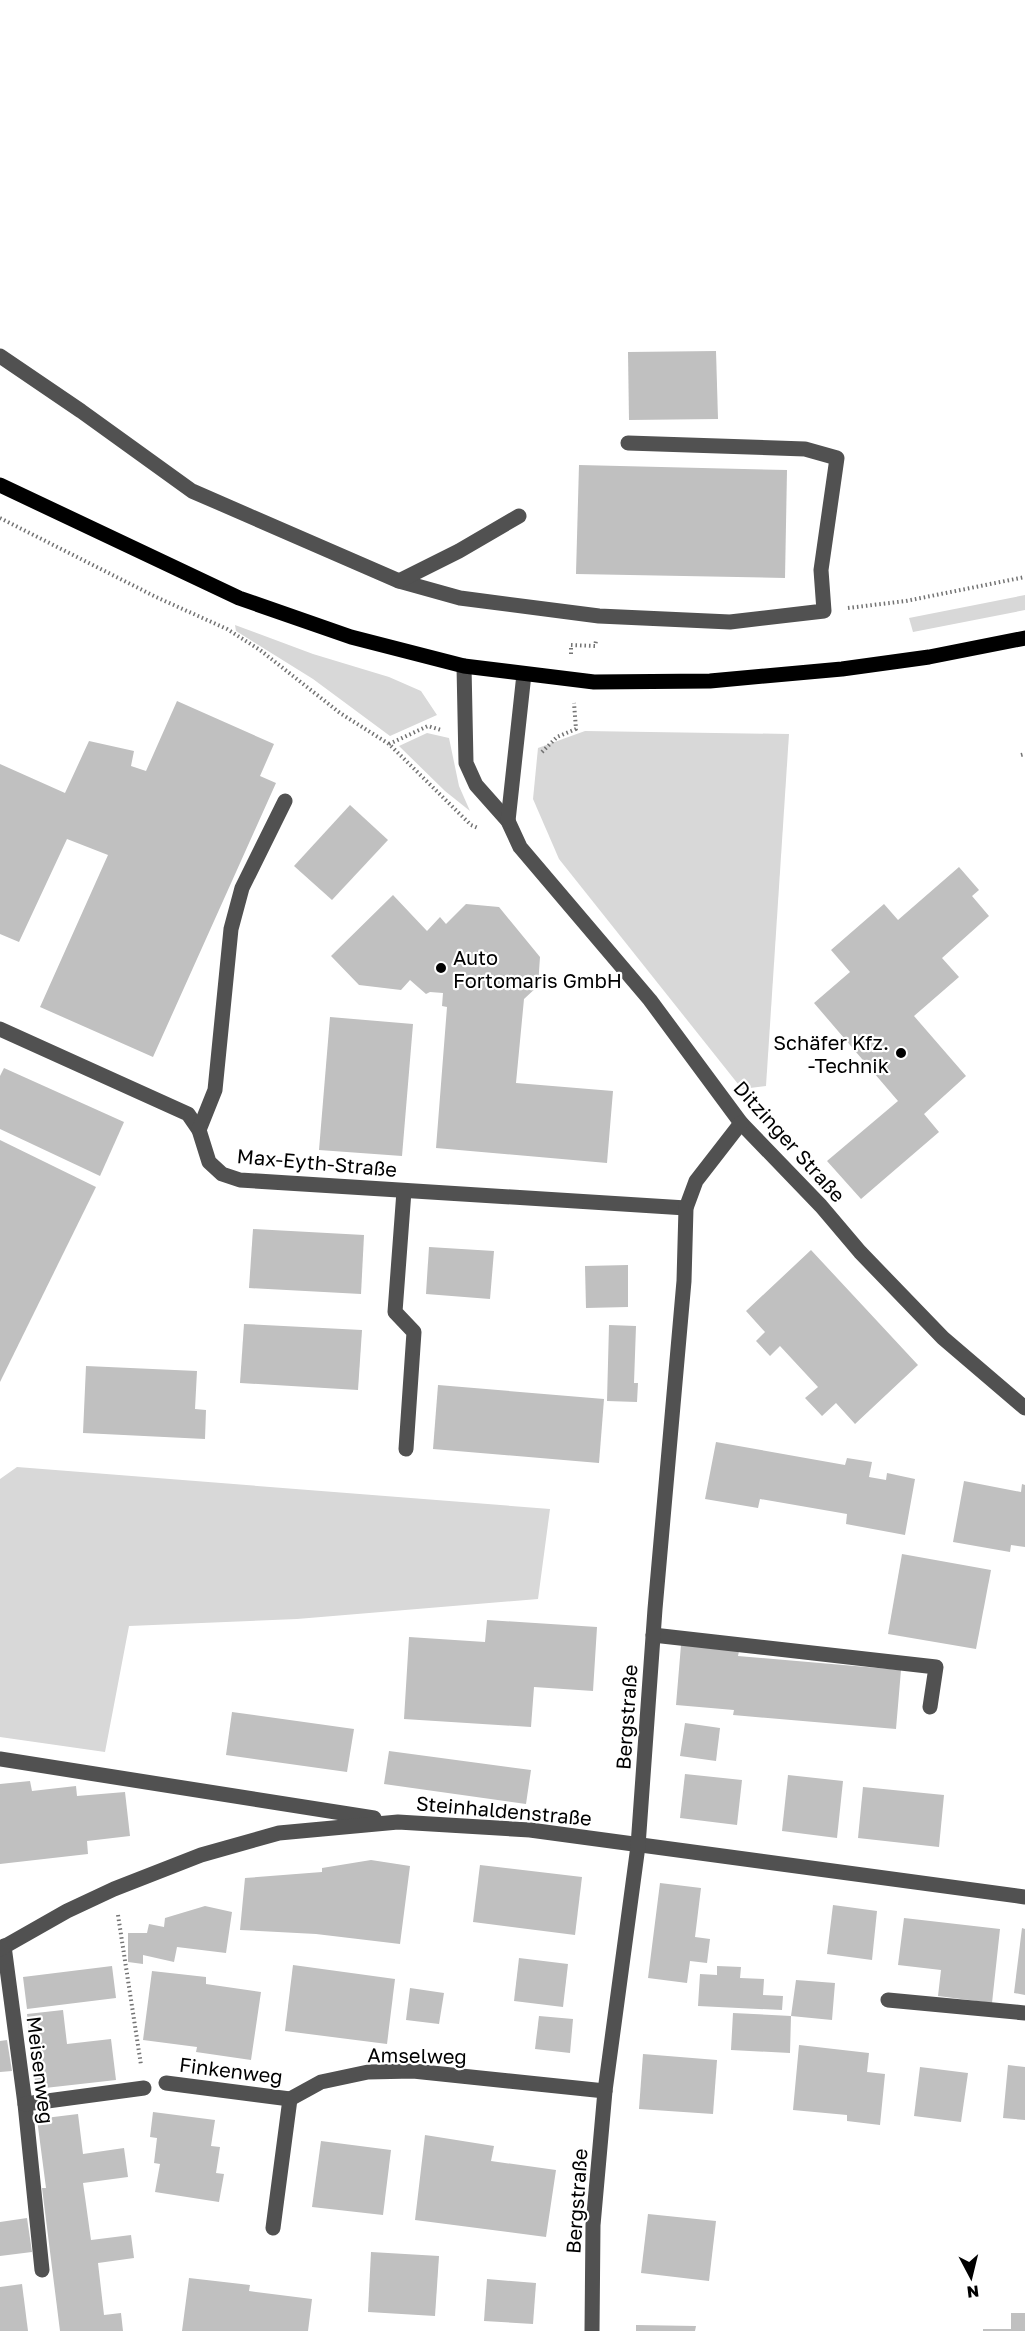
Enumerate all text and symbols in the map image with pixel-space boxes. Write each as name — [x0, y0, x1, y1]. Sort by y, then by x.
place label: Auto Fortomaris GmbH — [453, 945, 622, 992]
marker: Auto Fortomaris GmbH — [434, 961, 448, 975]
place label: Schäfer Kfz. -Technik — [773, 1030, 889, 1077]
marker: Schäfer Kfz. -Technik — [894, 1046, 908, 1060]
street label: Ditzinger Straße — [729, 1075, 851, 1207]
street label: Max-Eyth-Straße — [236, 1143, 398, 1181]
street label: Bergstraße — [610, 1663, 642, 1771]
street label: Steinhaldenstraße — [415, 1790, 593, 1830]
street label: Meisenweg — [22, 2015, 60, 2125]
street label: Amselweg — [367, 2042, 467, 2068]
street label: Finkenweg — [178, 2052, 284, 2088]
street label: Bergstraße — [560, 2147, 592, 2255]
north arrow — [941, 2247, 1001, 2307]
text: N — [966, 2281, 980, 2303]

